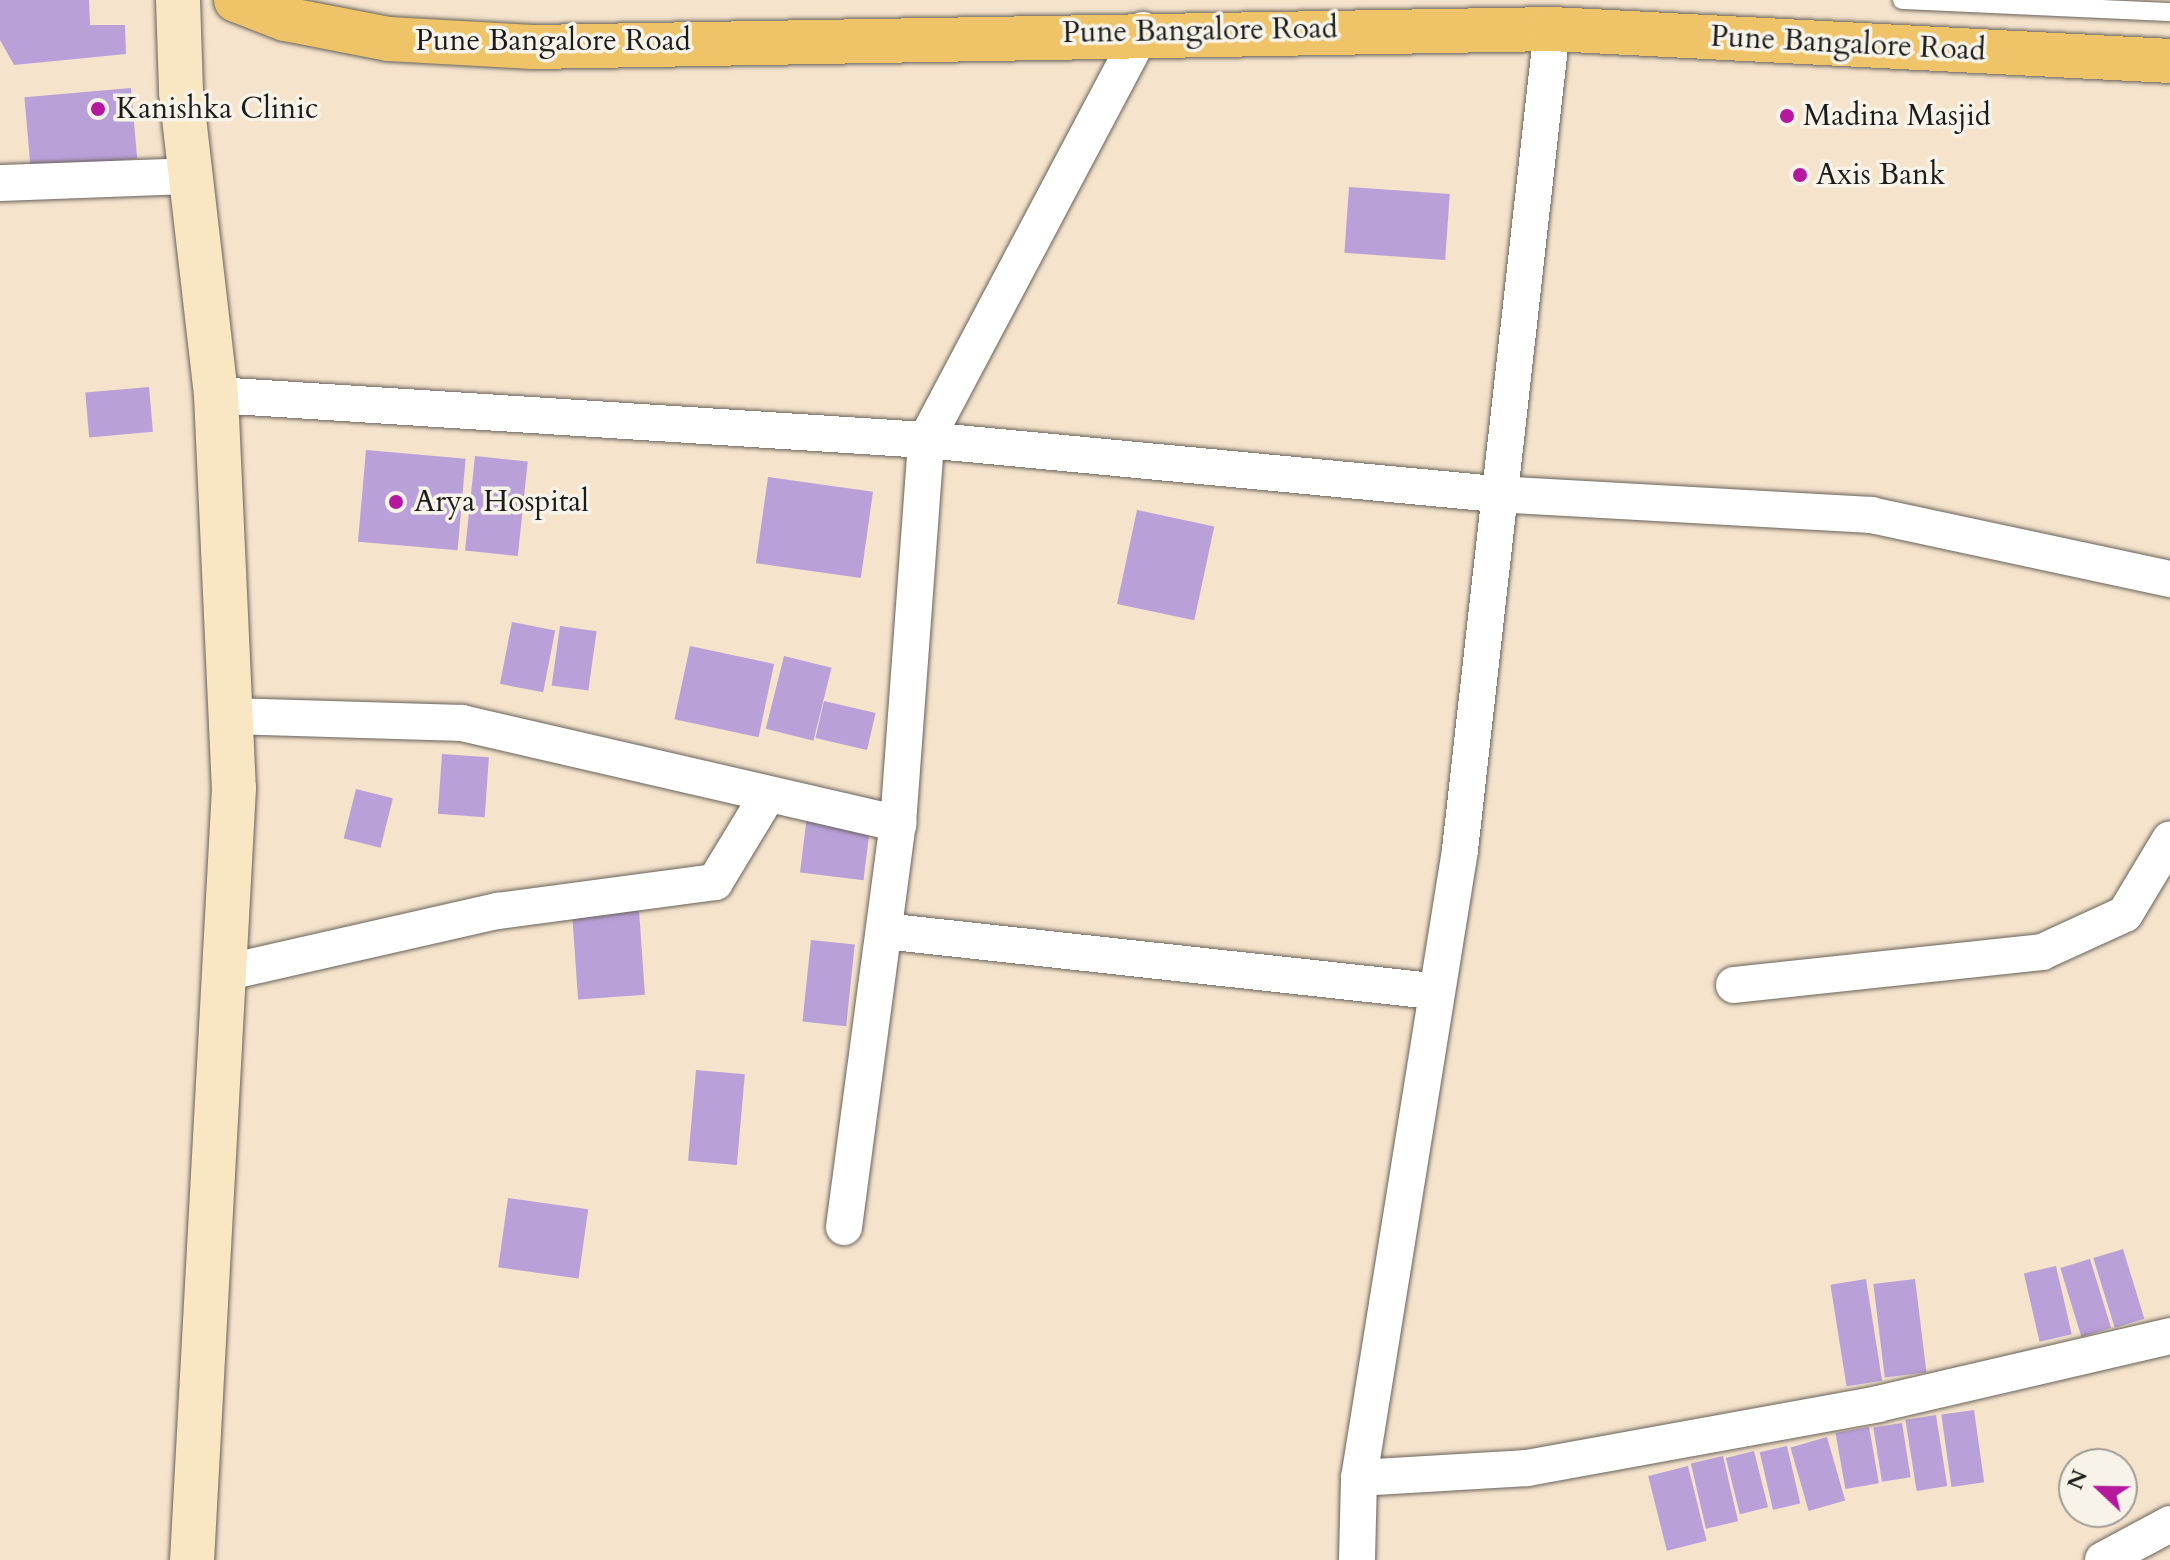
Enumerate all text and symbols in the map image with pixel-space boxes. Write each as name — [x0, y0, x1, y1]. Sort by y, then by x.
street label: Pune Bangalore Road — [1062, 11, 1338, 51]
street label: Pune Bangalore Road — [1709, 19, 1987, 69]
street label: Pune Bangalore Road — [415, 23, 691, 59]
place label: Kanishka Clinic — [116, 91, 319, 127]
marker: Kanishka Clinic — [87, 98, 109, 120]
place label: Madina Masjid — [1803, 98, 1991, 134]
marker: Madina Masjid — [1778, 107, 1796, 125]
place label: Axis Bank — [1816, 157, 1945, 193]
marker: Axis Bank — [1791, 166, 1809, 184]
place label: Arya Hospital — [414, 484, 589, 520]
marker: Arya Hospital — [385, 491, 407, 513]
north arrow — [2058, 1448, 2138, 1528]
text: N — [2060, 1465, 2095, 1494]

